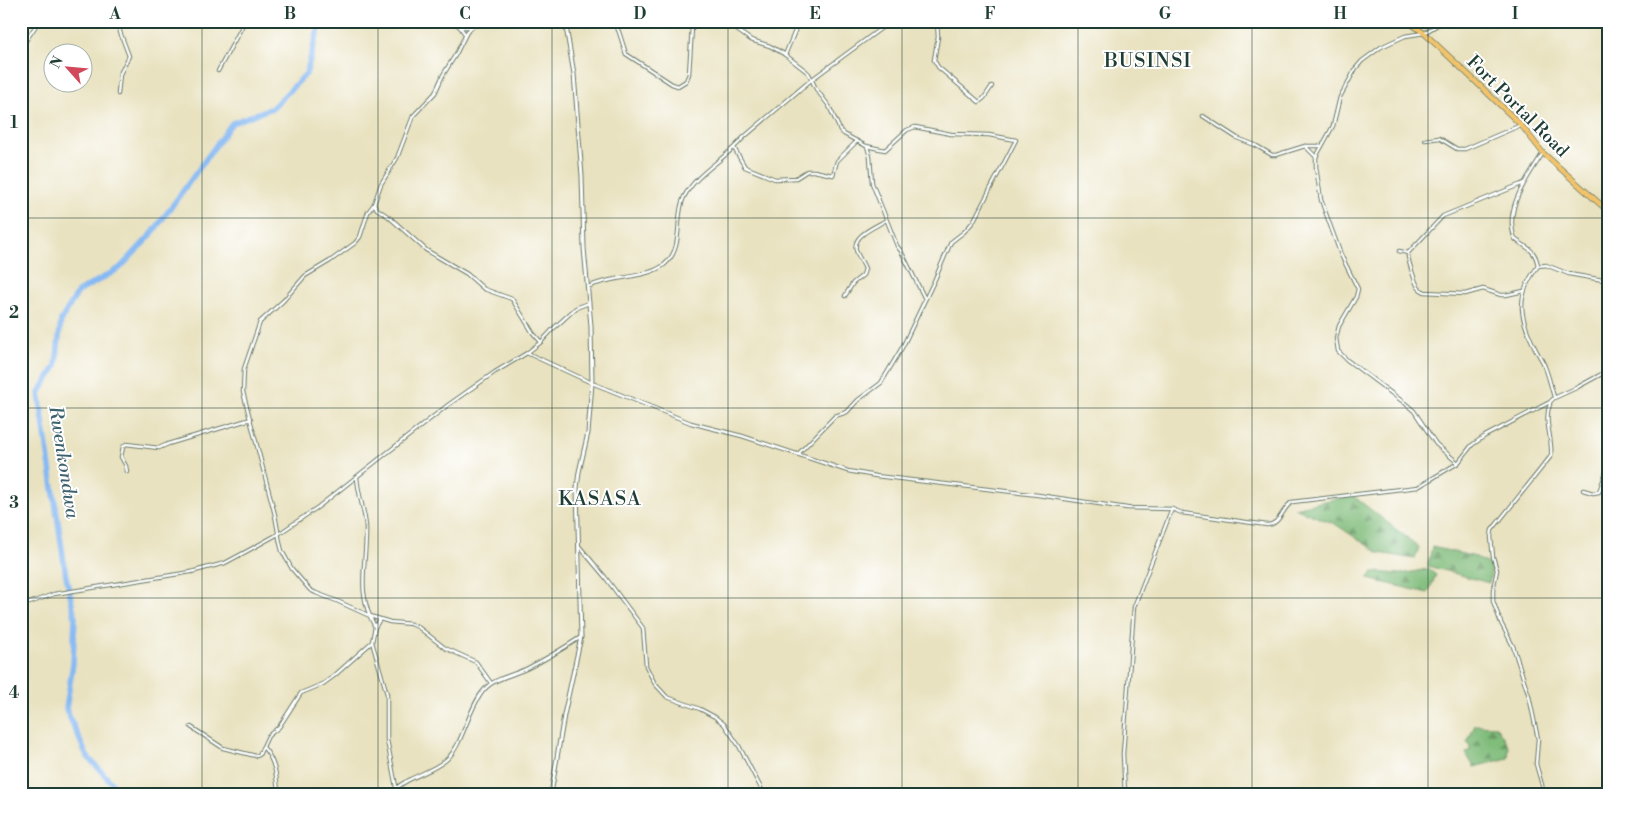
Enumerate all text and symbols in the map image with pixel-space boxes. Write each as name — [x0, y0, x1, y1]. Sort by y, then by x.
text: A — [108, 4, 121, 24]
text: B — [284, 4, 296, 24]
text: C — [459, 4, 471, 24]
text: D — [634, 4, 647, 24]
text: E — [809, 4, 821, 24]
text: F — [984, 4, 996, 24]
text: G — [1159, 4, 1172, 24]
text: H — [1333, 4, 1347, 24]
text: I — [1512, 4, 1518, 24]
north arrow — [42, 42, 92, 92]
district label: BUSINSI — [1103, 49, 1192, 74]
street label: Fort Portal Road — [1462, 50, 1574, 163]
text: N — [47, 54, 68, 72]
text: 1 — [10, 113, 18, 133]
text: 2 — [9, 303, 19, 323]
water label: Rwenkondwa — [43, 403, 85, 521]
district label: KASASA — [558, 487, 642, 512]
text: 3 — [9, 493, 19, 513]
text: 4 — [9, 683, 20, 703]

